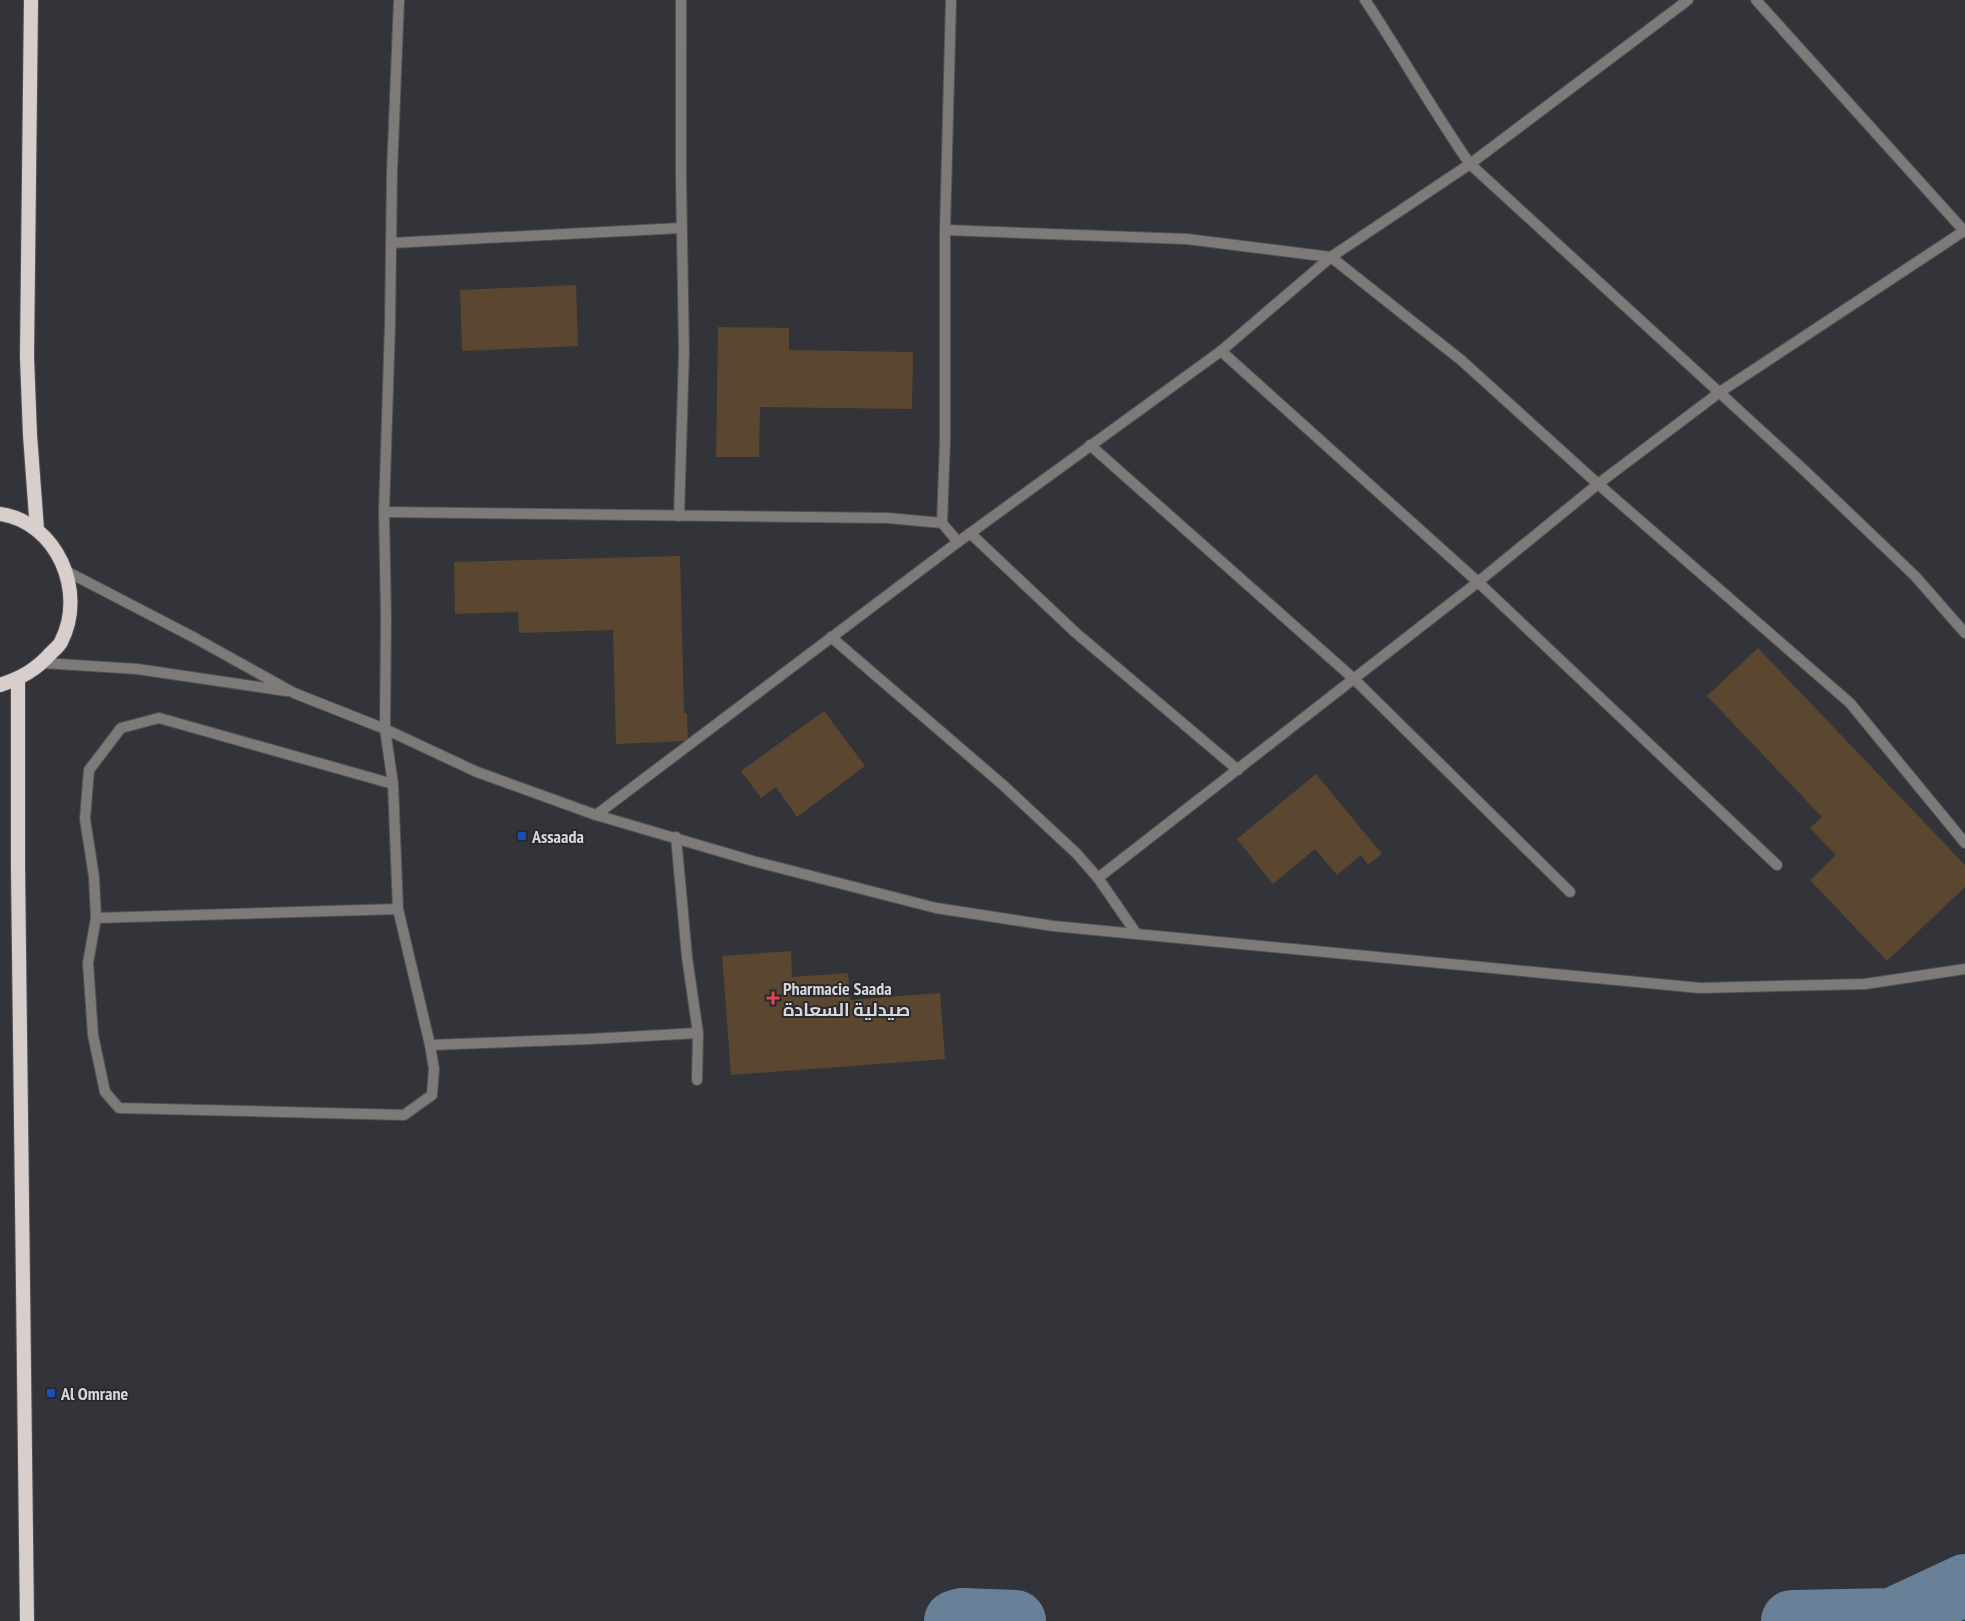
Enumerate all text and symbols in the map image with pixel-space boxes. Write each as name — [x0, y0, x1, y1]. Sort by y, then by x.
place label: Assaada — [531, 825, 584, 848]
marker: Assaada — [516, 830, 528, 842]
place label: Pharmacie Saada صيدلية السعادة — [783, 977, 910, 1021]
marker: Pharmacie Saada صيدلية السعادة — [767, 992, 779, 1004]
place label: Al Omrane — [60, 1382, 129, 1405]
marker: Al Omrane — [45, 1387, 57, 1399]

